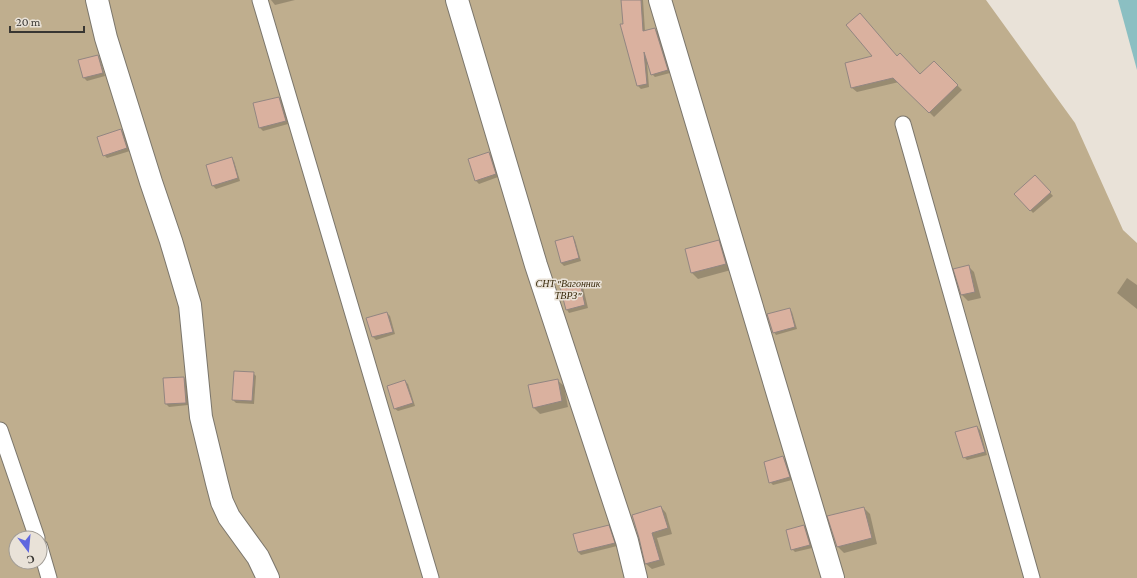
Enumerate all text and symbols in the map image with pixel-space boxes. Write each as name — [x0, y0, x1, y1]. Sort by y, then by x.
scale bar — [10, 8, 84, 34]
text: 20 m — [16, 15, 41, 29]
park label: СНТ "Вагонник ТВРЗ" — [536, 278, 601, 301]
north arrow — [8, 530, 48, 570]
text: С — [25, 553, 36, 566]

